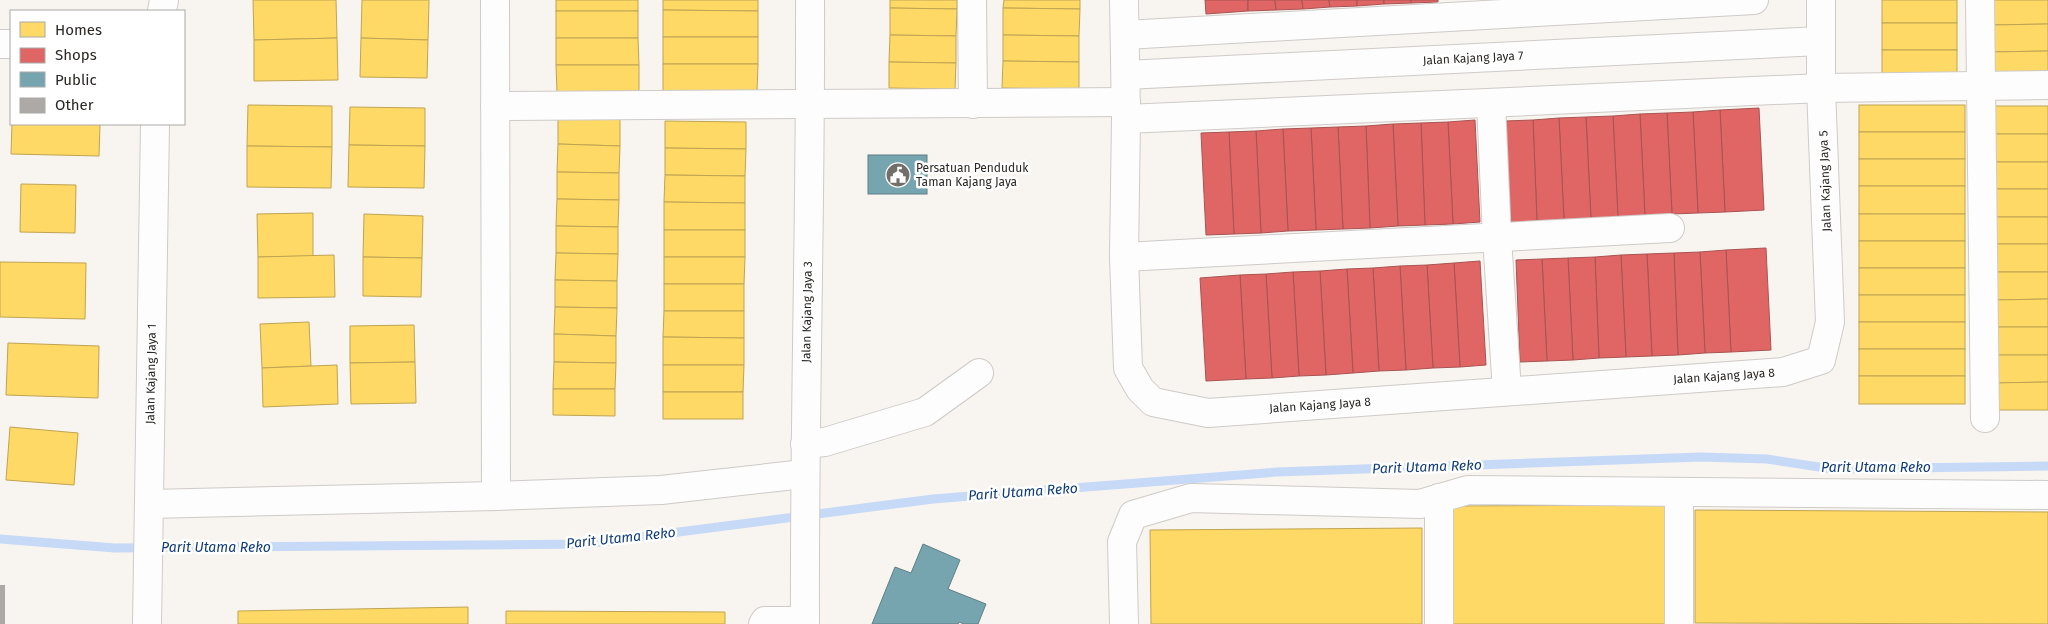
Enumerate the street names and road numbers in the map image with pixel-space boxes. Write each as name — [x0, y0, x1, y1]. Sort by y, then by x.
street label: Jalan Kajang Jaya 7 — [1422, 48, 1524, 68]
street label: Jalan Kajang Jaya 5 — [1816, 130, 1834, 232]
street label: Jalan Kajang Jaya 3 — [799, 261, 815, 363]
street label: Jalan Kajang Jaya 1 — [143, 324, 159, 424]
street label: Jalan Kajang Jaya 8 — [1673, 365, 1776, 387]
street label: Jalan Kajang Jaya 8 — [1269, 394, 1372, 416]

